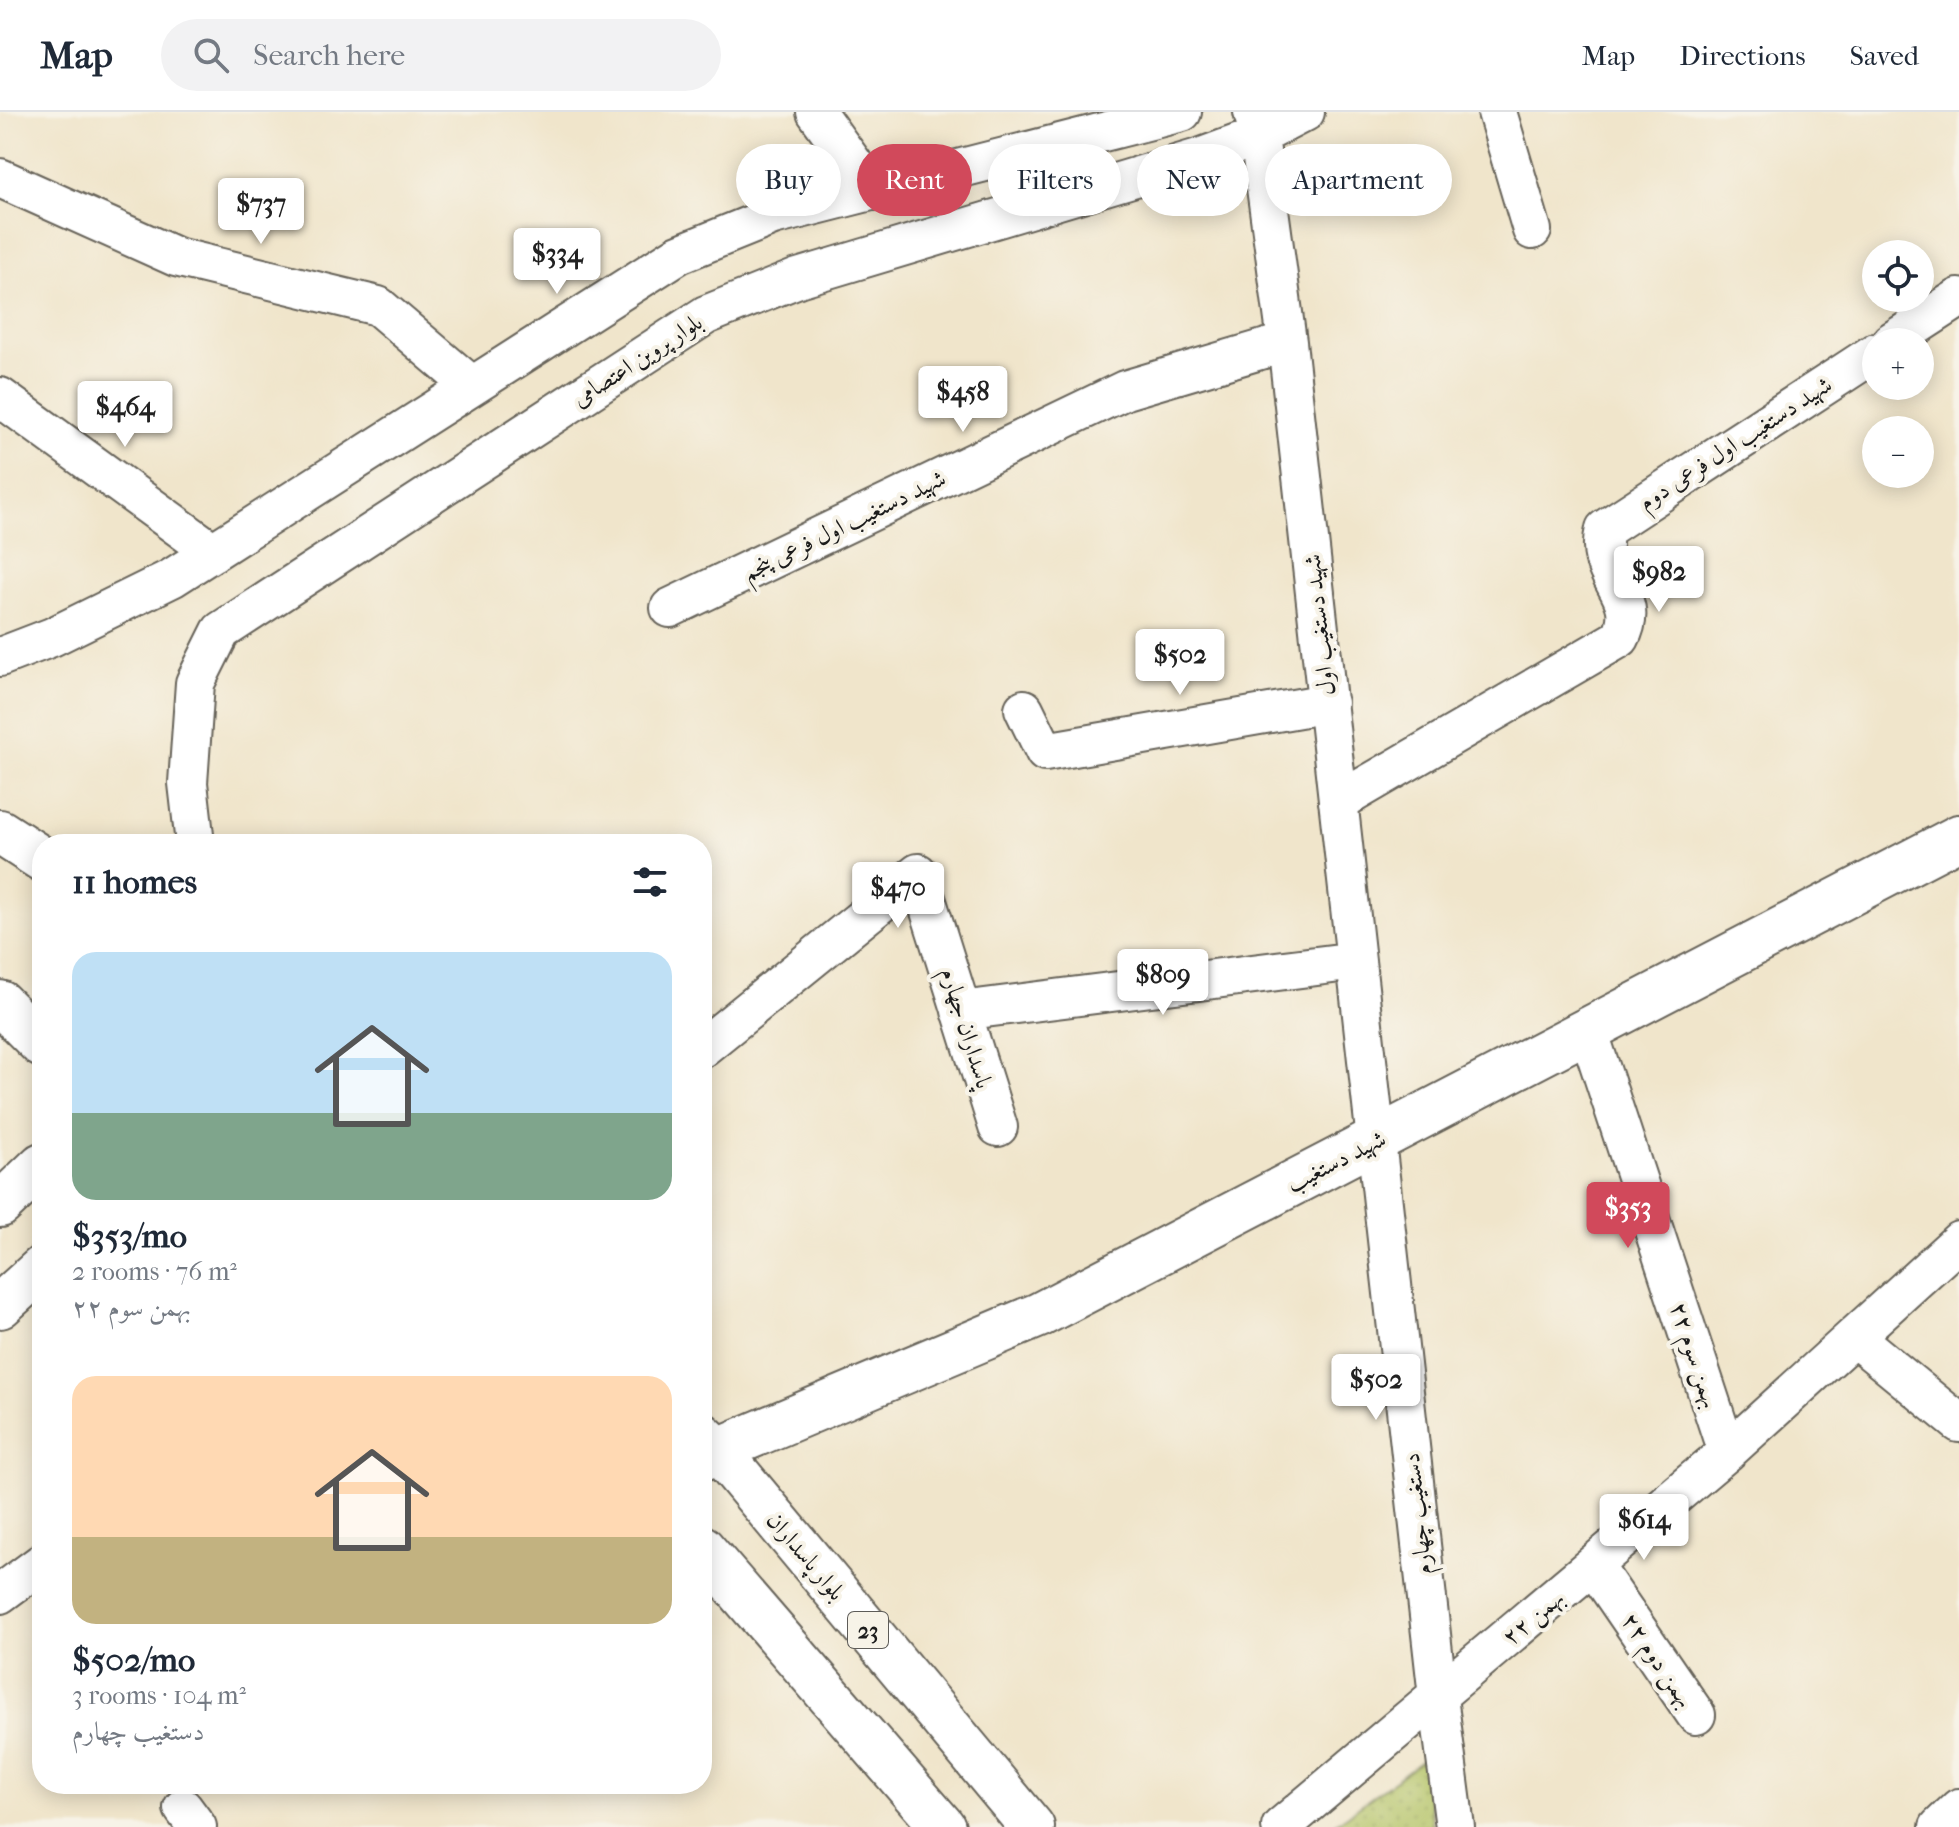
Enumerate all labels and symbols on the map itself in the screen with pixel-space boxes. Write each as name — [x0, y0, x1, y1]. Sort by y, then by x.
pin: $737 — [214, 178, 308, 246]
pin: $334 — [510, 228, 604, 296]
street label: بلوار پروین اعتصامی — [567, 308, 708, 414]
pin: $458 — [916, 366, 1010, 434]
street label: شهید دستغیب اول فرعی دوم — [1633, 370, 1841, 522]
pin: $464 — [78, 381, 172, 449]
street label: شهید دستغیب اول فرعی پنجم — [738, 464, 954, 593]
pin: $982 — [1612, 546, 1706, 614]
street label: شهید دستغیب اول — [1298, 553, 1342, 697]
pin: $502 — [1133, 629, 1227, 697]
pin: $470 — [851, 862, 945, 930]
pin: $809 — [1116, 949, 1210, 1017]
street label: پاسداران جهارم — [929, 964, 999, 1095]
street label: شهید دستغیب — [1282, 1124, 1391, 1200]
pin: $353 — [1581, 1182, 1675, 1250]
street label: ۲۲ بهمن سوم — [1658, 1298, 1725, 1414]
pin: $502 — [1329, 1354, 1423, 1422]
street label: دستغیب چهارم — [1397, 1451, 1444, 1576]
pin: $614 — [1597, 1494, 1691, 1562]
street label: بلوار پاسداران — [759, 1506, 851, 1608]
street label: ۲۲ بهمن — [1496, 1583, 1571, 1652]
street label: ۲۲ بهمن دوم — [1610, 1607, 1700, 1717]
road number: 23 — [848, 1612, 888, 1648]

